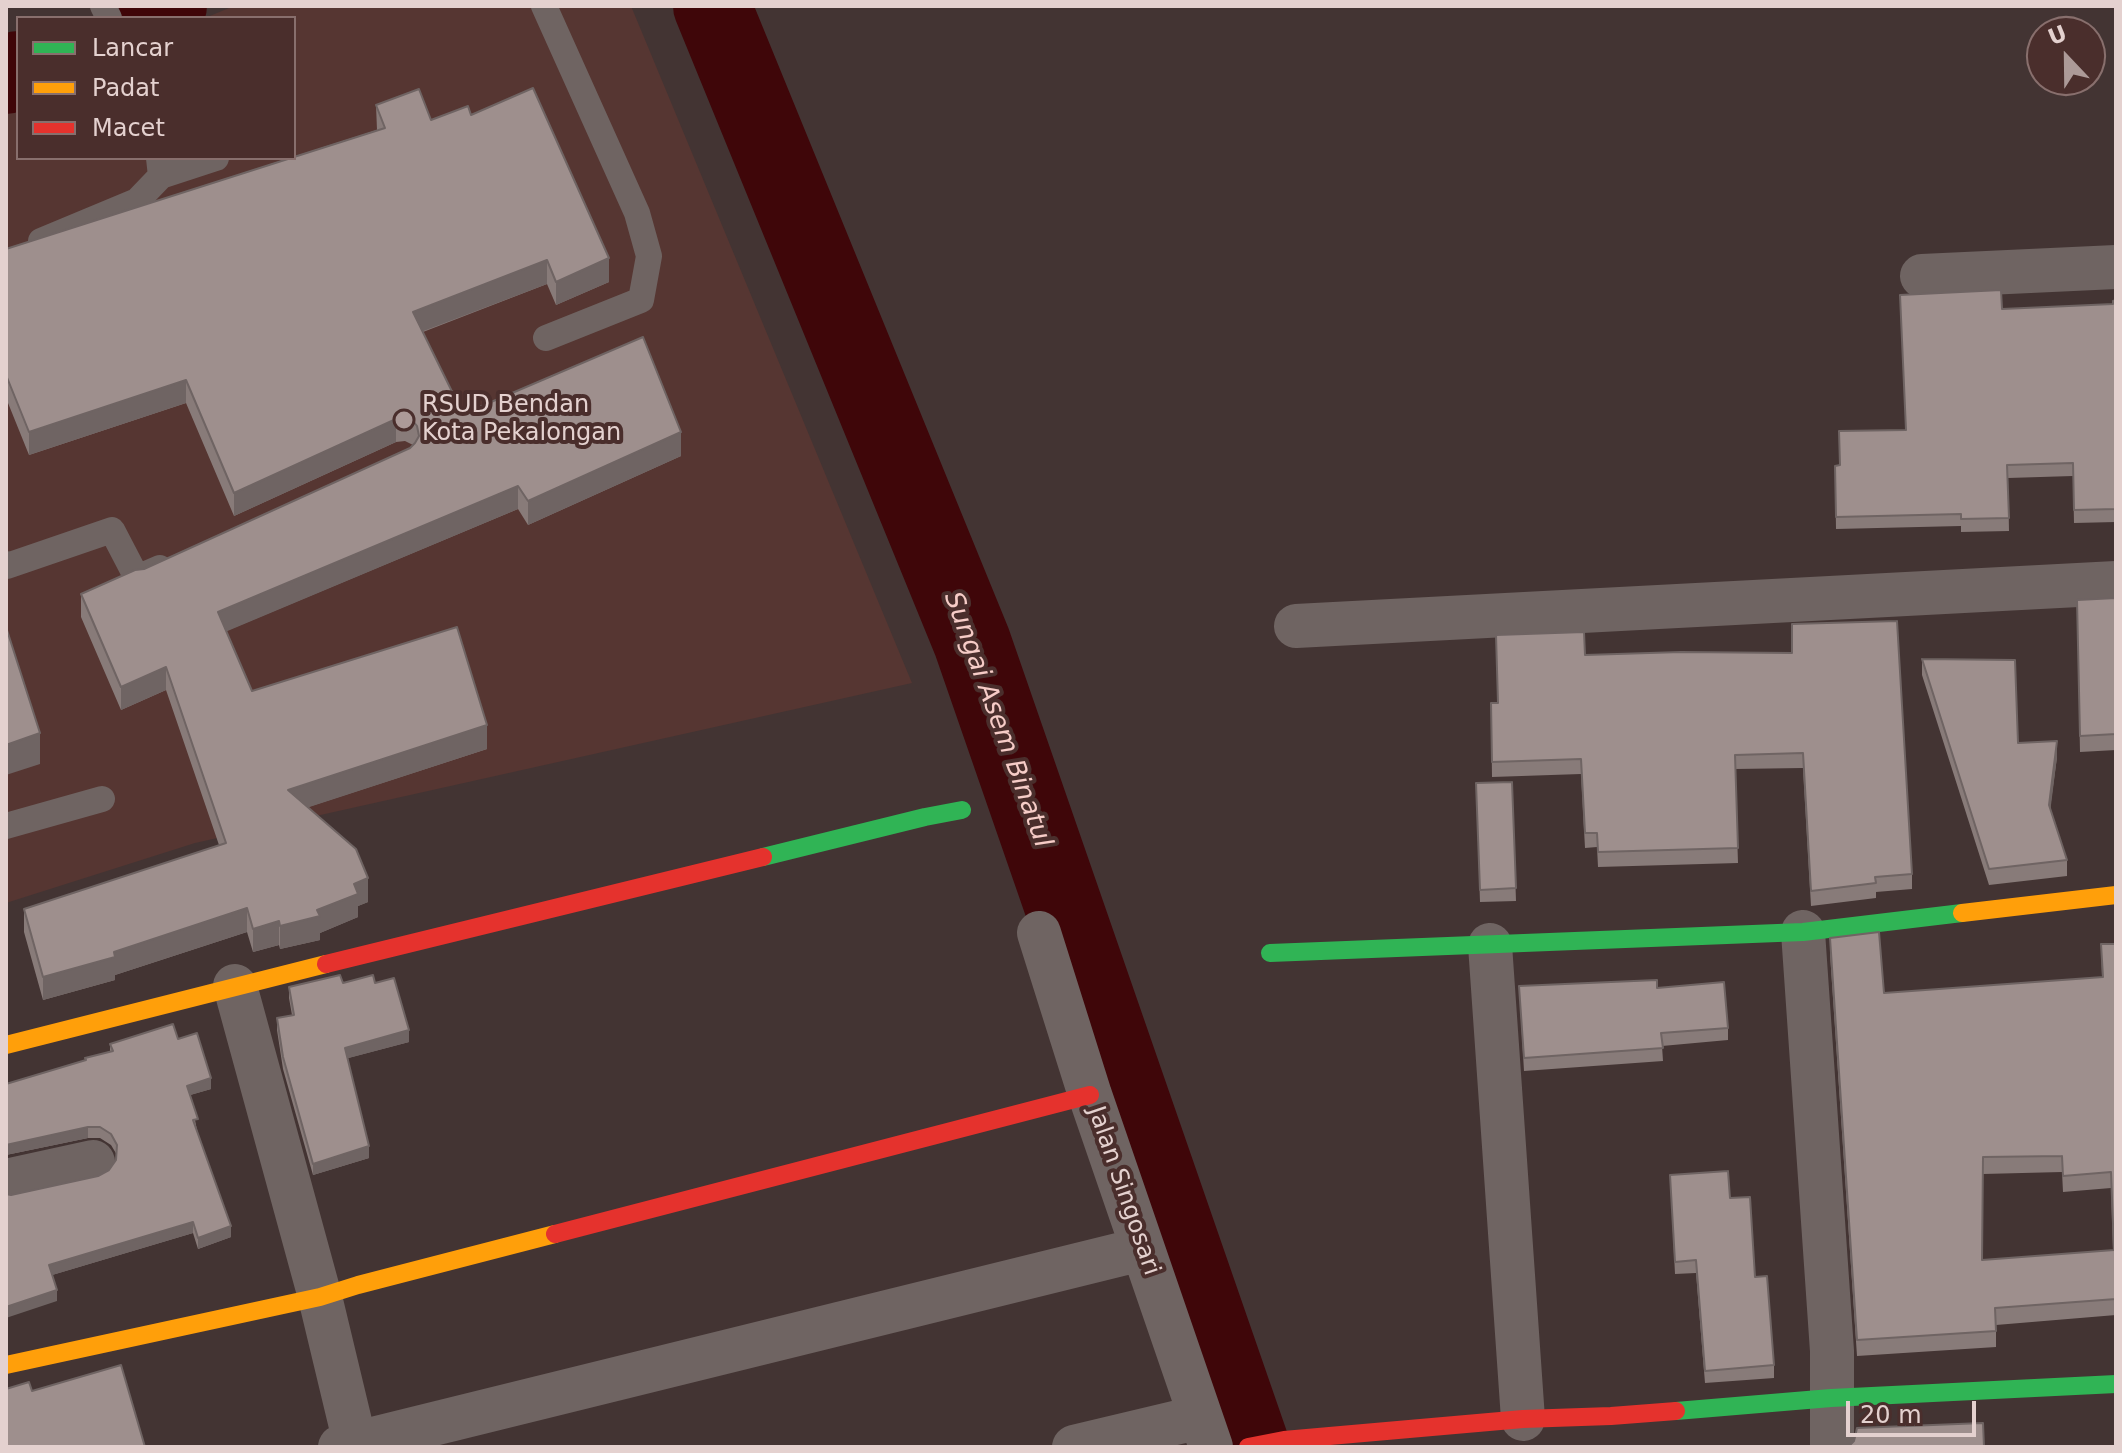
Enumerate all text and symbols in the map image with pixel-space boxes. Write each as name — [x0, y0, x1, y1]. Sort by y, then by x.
legend — [16, 16, 296, 160]
north arrow — [2026, 16, 2106, 96]
text: U — [2045, 20, 2071, 50]
text: Lancar — [92, 34, 173, 62]
text: Padat — [92, 74, 159, 102]
text: Macet — [92, 114, 165, 142]
place label: RSUD Bendan Kota Pekalongan — [422, 392, 621, 448]
marker: RSUD Bendan Kota Pekalongan — [393, 409, 415, 431]
water label: Sungai Asem Binatul — [936, 588, 1058, 852]
street label: Jalan Singosari — [1081, 1103, 1165, 1279]
scale bar — [1850, 1385, 1980, 1435]
text: 20 m — [1860, 1401, 1922, 1429]

